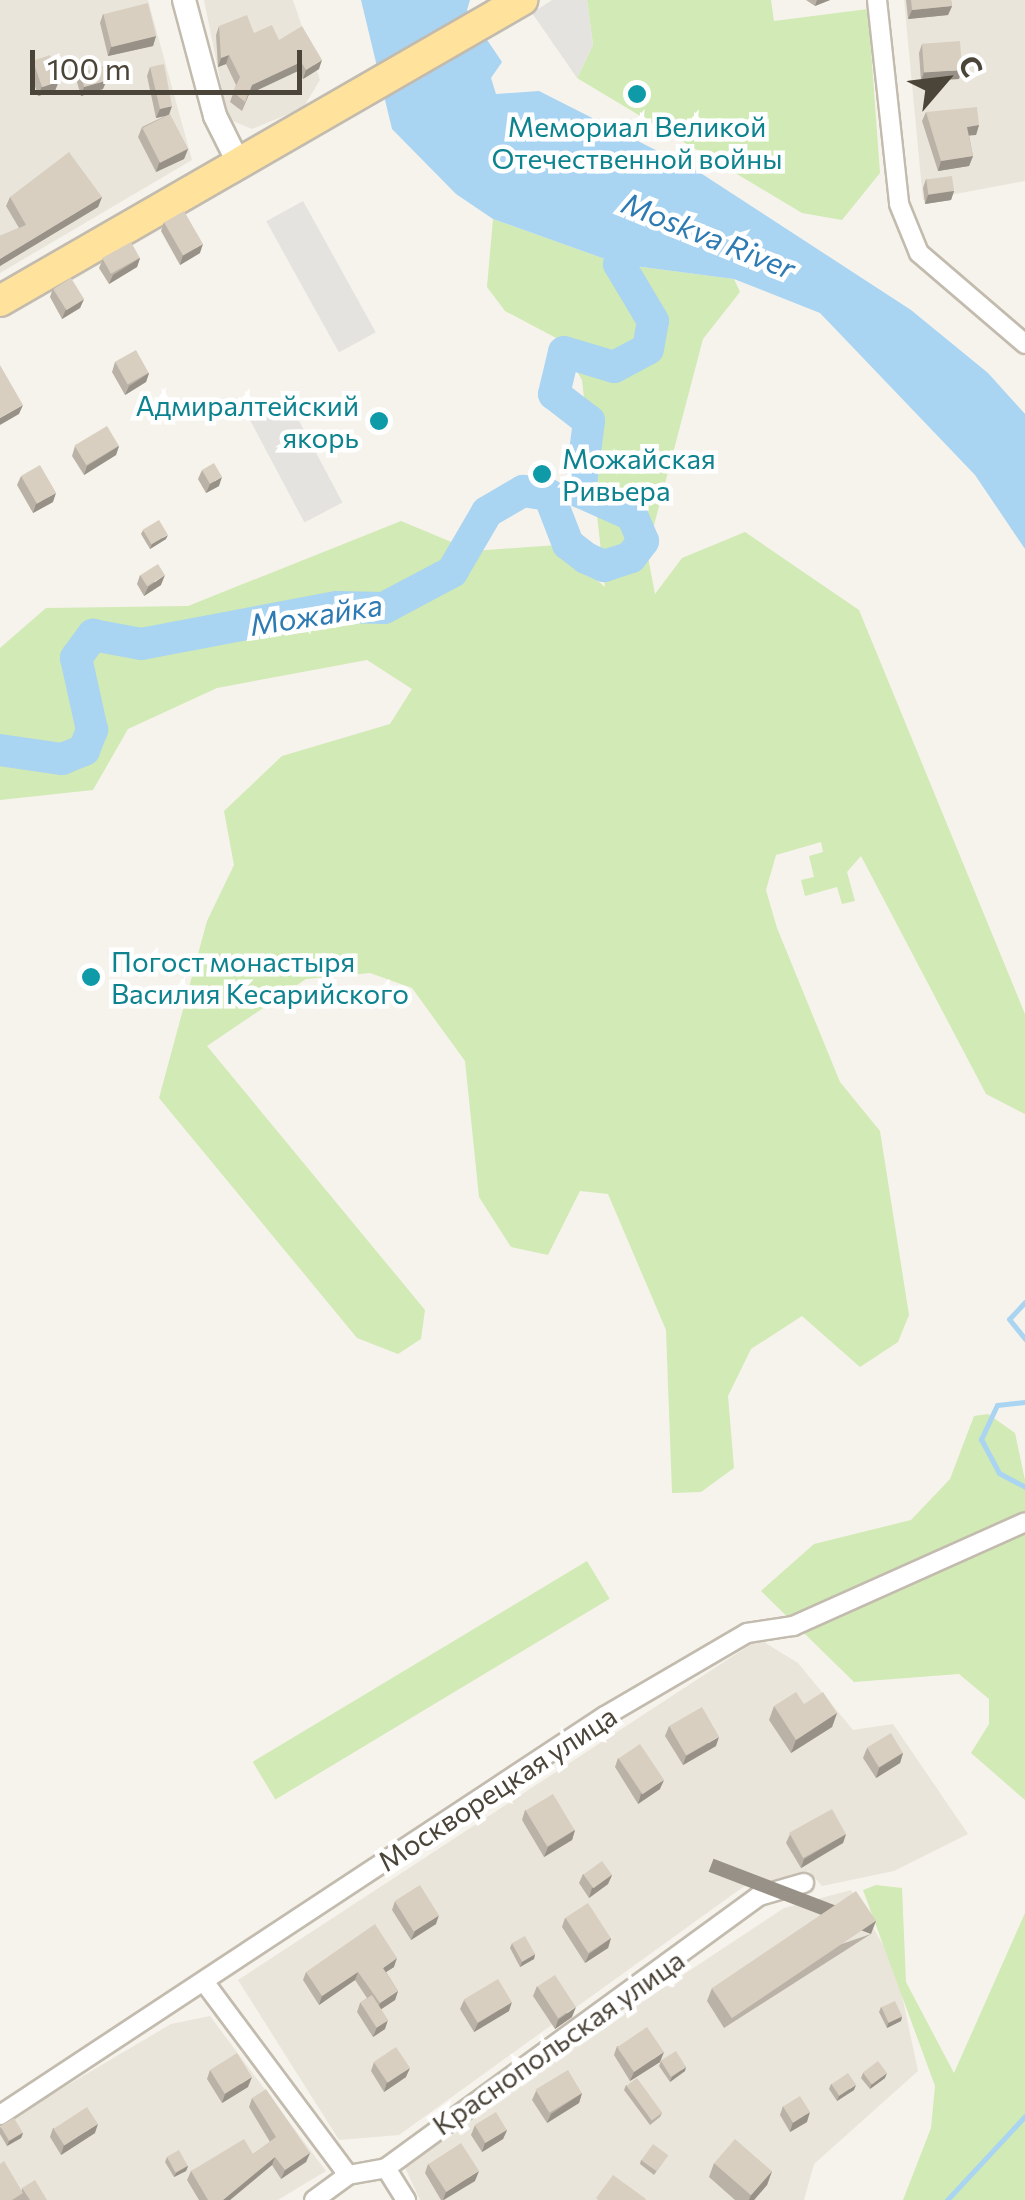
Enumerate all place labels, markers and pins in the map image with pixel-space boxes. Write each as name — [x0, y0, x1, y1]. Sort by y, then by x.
marker: Мемориал Великой Отечественной войны — [626, 83, 648, 105]
place label: Мемориал Великой Отечественной войны — [492, 109, 782, 175]
place label: Адмиралтейский якорь — [135, 388, 359, 454]
marker: Адмиралтейский якорь — [368, 410, 390, 432]
place label: Можайская Ривьера — [562, 441, 716, 507]
marker: Можайская Ривьера — [531, 463, 553, 485]
place label: Погост монастыря Василия Кесарийского — [111, 944, 409, 1010]
marker: Погост монастыря Василия Кесарийского — [80, 966, 102, 988]

